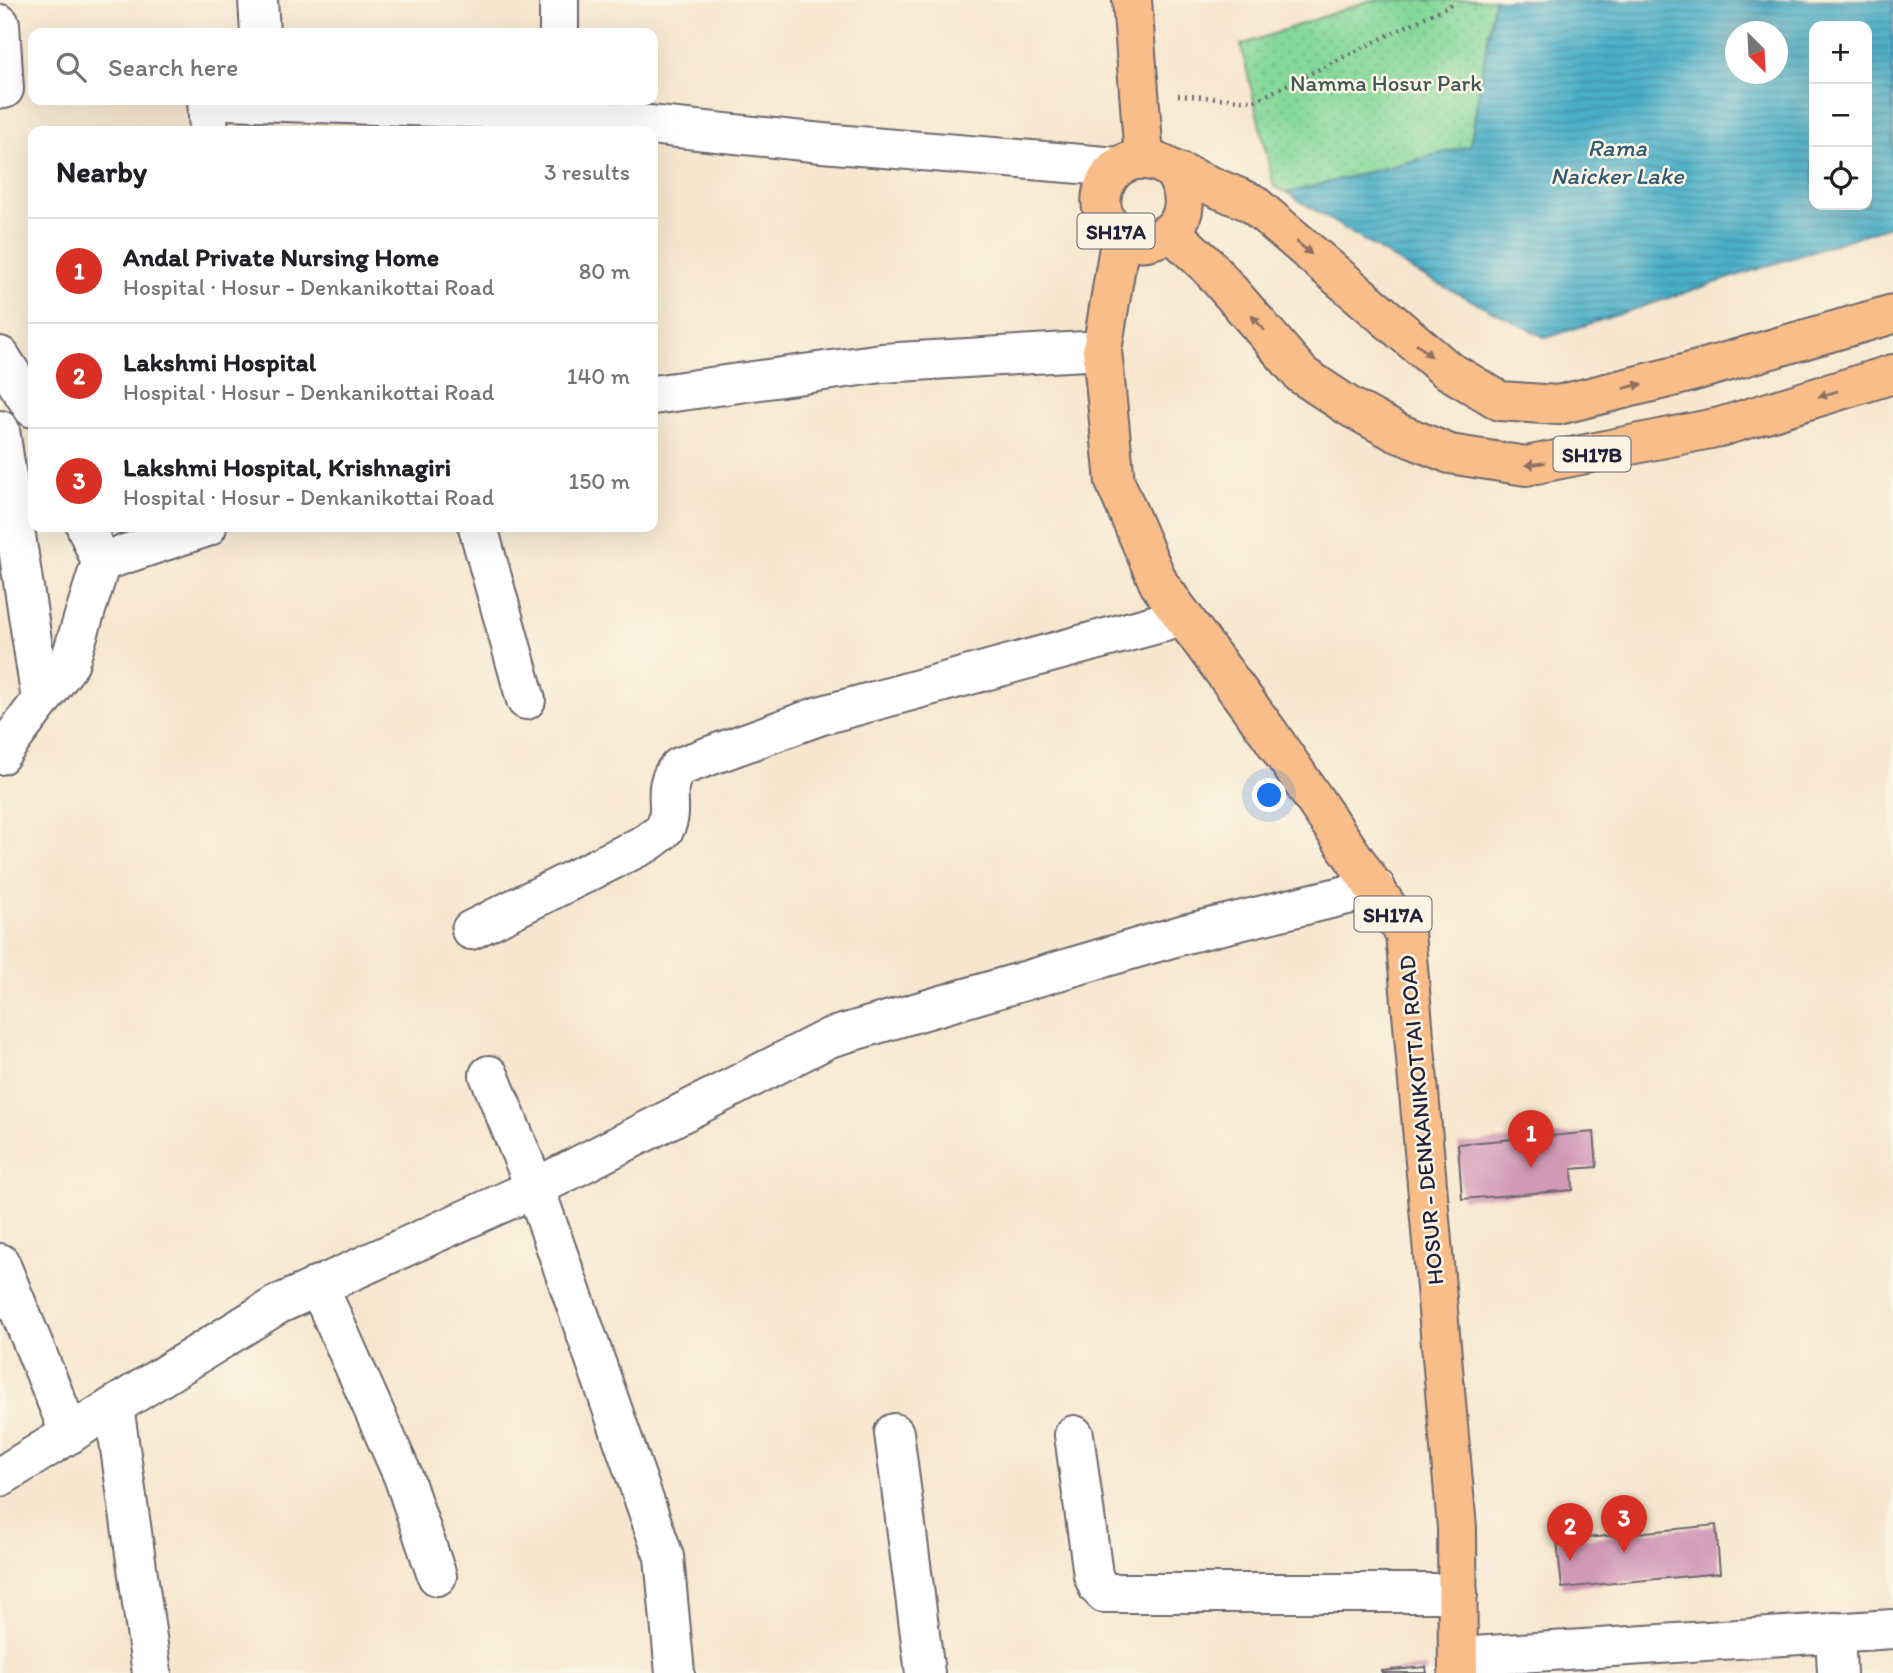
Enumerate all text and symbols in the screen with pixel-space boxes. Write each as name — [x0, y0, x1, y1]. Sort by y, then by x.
north arrow — [1725, 21, 1788, 84]
map controls — [1809, 21, 1872, 210]
button: + — [1809, 21, 1872, 84]
search box — [28, 28, 658, 105]
icon: search — [52, 48, 90, 86]
text: Search here — [108, 51, 238, 83]
park label: Namma Hosur Park — [1290, 69, 1482, 97]
button: − — [1809, 84, 1872, 147]
water label: Rama Naicker Lake — [1550, 133, 1685, 190]
button: locate — [1809, 147, 1872, 210]
text: Nearby — [56, 153, 147, 190]
text: 3 results — [544, 158, 630, 186]
road number: SH17A — [1078, 214, 1154, 248]
one-way arrow — [1295, 240, 1313, 256]
text: Andal Private Nursing Home — [123, 241, 439, 273]
text: 1 — [74, 257, 84, 285]
text: 80 m — [579, 257, 630, 285]
text: Hospital · Hosur - Denkanikottai Road — [123, 273, 494, 301]
one-way arrow — [1250, 314, 1266, 332]
one-way arrow — [1415, 342, 1432, 357]
text: Lakshmi Hospital — [123, 346, 316, 378]
text: 2 — [73, 362, 85, 390]
text: 140 m — [567, 362, 630, 390]
text: Hospital · Hosur - Denkanikottai Road — [123, 378, 494, 406]
one-way arrow — [1622, 380, 1644, 391]
one-way arrow — [1817, 389, 1838, 400]
road number: SH17B — [1554, 436, 1630, 472]
text: Lakshmi Hospital, Krishnagiri — [123, 451, 451, 483]
one-way arrow — [1524, 459, 1546, 470]
text: 3 — [73, 467, 85, 495]
text: 150 m — [569, 467, 630, 495]
text: Hospital · Hosur - Denkanikottai Road — [123, 483, 494, 511]
your location — [1252, 778, 1286, 812]
road number: SH17A — [1354, 897, 1432, 932]
street label: HOSUR - DENKANIKOTTAI ROAD — [1393, 954, 1449, 1286]
pin: 1 — [1508, 1110, 1554, 1168]
pin: 3 — [1601, 1495, 1647, 1553]
pin: 2 — [1547, 1503, 1593, 1561]

